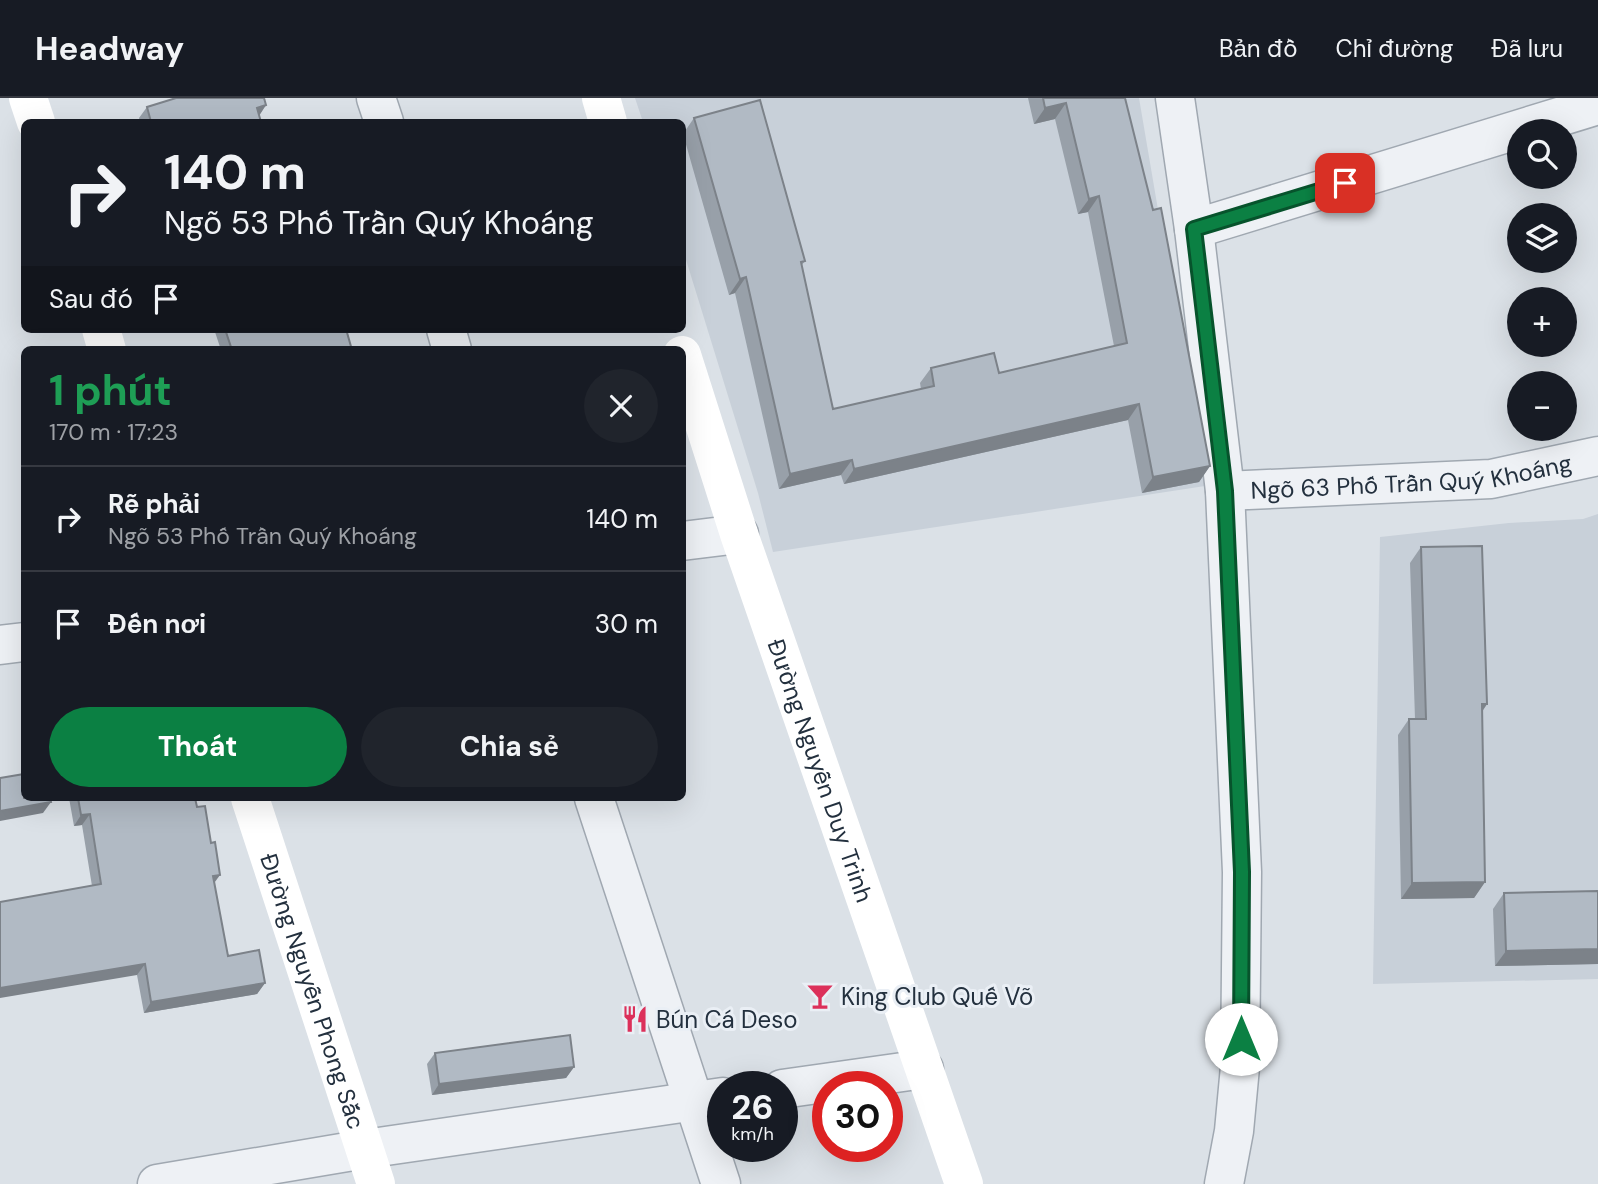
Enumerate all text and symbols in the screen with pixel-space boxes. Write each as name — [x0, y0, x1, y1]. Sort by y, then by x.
text: Headway — [35, 27, 184, 70]
text: Bản đồ — [1219, 33, 1297, 64]
text: Chỉ đường — [1335, 33, 1453, 64]
text: Đã lưu — [1491, 33, 1563, 64]
map controls — [1507, 119, 1577, 441]
button: search — [1507, 119, 1577, 189]
text: 140 m — [164, 140, 306, 204]
icon: right — [49, 147, 140, 238]
pin — [1315, 153, 1375, 213]
icon: arrive — [1326, 164, 1364, 202]
text: Ngõ 53 Phố Trần Quý Khoáng — [164, 202, 594, 244]
button: layers — [1507, 203, 1577, 273]
icon: arrive — [147, 280, 185, 318]
text: Sau đó — [49, 282, 133, 316]
button: + — [1507, 287, 1577, 357]
text: 1 phút — [49, 363, 172, 418]
button: close — [584, 369, 658, 443]
button: − — [1507, 371, 1577, 441]
text: 170 m · 17:23 — [49, 417, 178, 447]
street label: Ngõ 63 Phố Trần Quý Khoáng — [1250, 447, 1575, 505]
text: Rẽ phải — [108, 487, 200, 521]
icon: right — [49, 500, 87, 538]
text: 140 m — [586, 502, 658, 536]
text: Ngõ 53 Phố Trần Quý Khoáng — [108, 521, 417, 551]
icon: arrive — [49, 605, 87, 643]
text: Đến nơi — [108, 607, 206, 641]
text: 30 m — [595, 607, 658, 641]
street label: Đường Nguyễn Duy Trinh — [761, 635, 881, 906]
button: Thoát — [49, 707, 347, 787]
button: Chia sẻ — [361, 707, 658, 787]
street label: Đường Nguyễn Phong Sắc — [253, 849, 372, 1133]
bar icon: King Club Quế Võ — [805, 981, 835, 1011]
place label: King Club Quế Võ — [841, 981, 1033, 1012]
position arrow — [1204, 1002, 1278, 1076]
restaurant icon: Bún Cá Deso — [620, 1004, 650, 1034]
place label: Bún Cá Deso — [656, 1004, 797, 1035]
speed limit sign: 30 — [812, 1071, 903, 1162]
text: 26 — [731, 1084, 774, 1130]
text: km/h — [731, 1122, 774, 1146]

